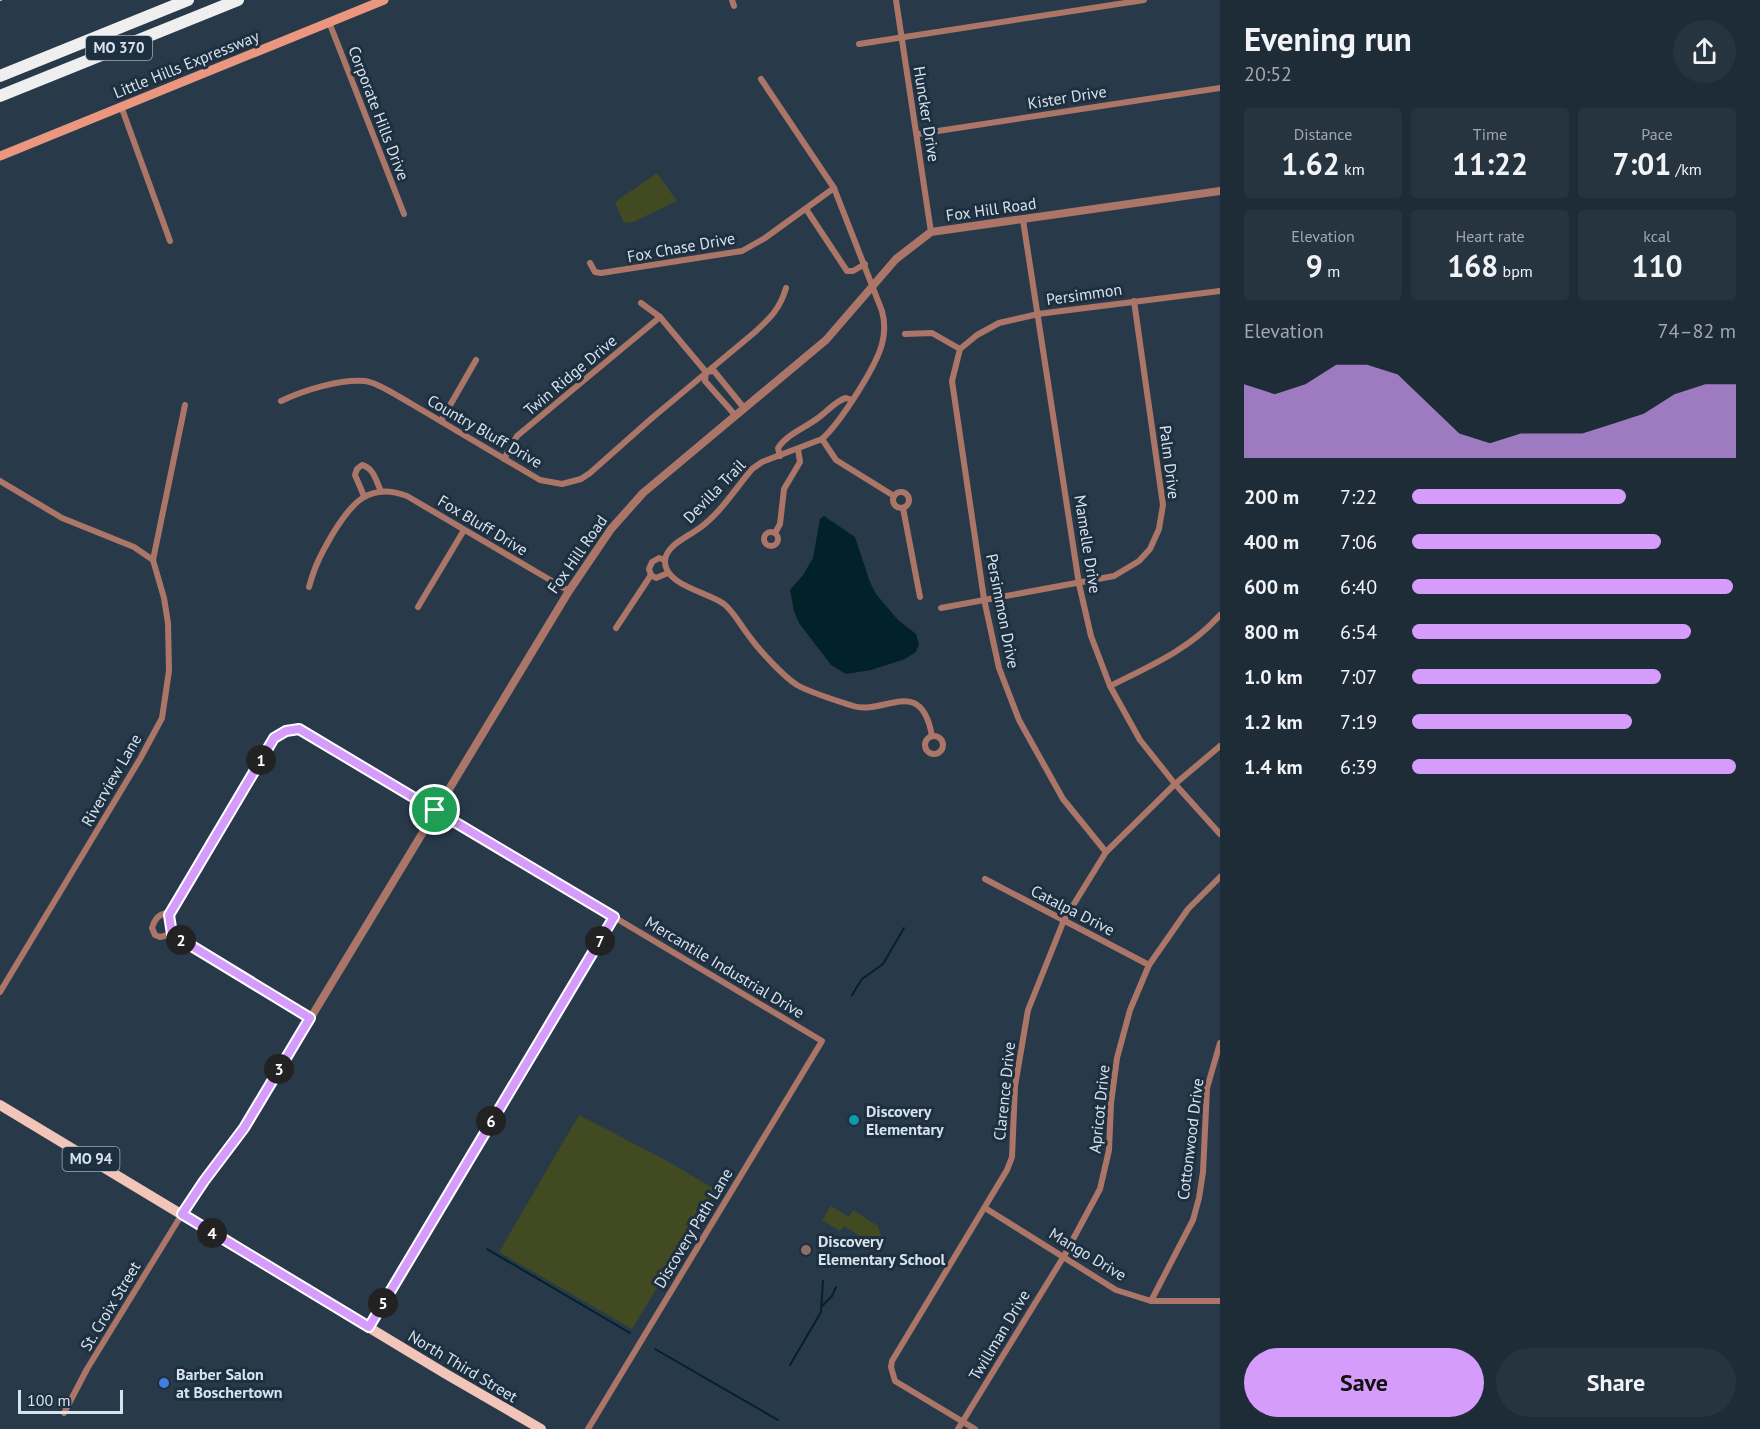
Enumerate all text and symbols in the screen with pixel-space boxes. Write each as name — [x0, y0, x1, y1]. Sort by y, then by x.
text: Evening run — [1244, 17, 1412, 60]
button: share — [1673, 20, 1736, 83]
street label: Little Hills Expressway — [110, 25, 262, 102]
road number: MO 370 — [86, 36, 152, 60]
street label: Corporate Hills Drive — [344, 43, 414, 183]
text: 20:52 — [1244, 61, 1292, 87]
street label: Huncker Drive — [910, 65, 944, 163]
street label: Kister Drive — [1026, 81, 1108, 113]
text: Distance — [1294, 124, 1352, 144]
text: Time — [1473, 124, 1507, 144]
text: Pace — [1641, 124, 1673, 144]
text: 1.62 — [1281, 144, 1340, 183]
text: 11:22 — [1452, 144, 1528, 183]
text: 7:01 — [1612, 144, 1671, 183]
text: km — [1340, 159, 1365, 179]
text: /km — [1671, 159, 1702, 179]
street label: Fox Hill Road — [945, 193, 1037, 225]
text: Elevation — [1291, 226, 1355, 246]
text: Heart rate — [1455, 226, 1525, 246]
text: kcal — [1643, 226, 1671, 246]
street label: Fox Chase Drive — [625, 228, 737, 266]
text: 9 — [1306, 246, 1323, 285]
text: 168 — [1447, 246, 1498, 285]
text: 110 — [1631, 246, 1683, 285]
text: m — [1323, 261, 1340, 281]
text: bpm — [1498, 261, 1533, 281]
street label: Persimmon — [1045, 279, 1123, 309]
text: Elevation — [1244, 318, 1324, 344]
text: 74–82 m — [1658, 318, 1736, 344]
street label: Twin Ridge Drive — [519, 330, 621, 420]
street label: Country Bluff Drive — [424, 390, 546, 472]
street label: Palm Drive — [1156, 424, 1184, 500]
street label: Devilla Trail — [679, 455, 749, 527]
text: 200 m — [1244, 484, 1299, 510]
text: 7:22 — [1340, 484, 1377, 510]
street label: Fox Bluff Drive — [434, 490, 532, 560]
street label: Mamelle Drive — [1070, 493, 1106, 595]
street label: Fox Hill Road — [543, 511, 611, 597]
text: 400 m — [1244, 529, 1299, 555]
text: 7:06 — [1340, 529, 1377, 555]
street label: Persimmon Drive — [982, 552, 1024, 670]
text: 600 m — [1244, 574, 1299, 600]
text: 6:40 — [1340, 574, 1377, 600]
text: 800 m — [1244, 619, 1299, 645]
text: 6:54 — [1340, 619, 1377, 645]
text: 1.0 km — [1244, 664, 1303, 690]
text: 7:07 — [1340, 664, 1377, 690]
text: 1.2 km — [1244, 709, 1303, 735]
text: 7:19 — [1340, 709, 1377, 735]
street label: Riverview Lane — [77, 730, 145, 830]
pin: 1 — [246, 745, 276, 775]
text: 1 — [256, 750, 266, 770]
text: 1.4 km — [1244, 754, 1303, 780]
text: 6:39 — [1340, 754, 1377, 780]
pin — [409, 784, 460, 835]
icon: arrive — [418, 793, 451, 826]
street label: Catalpa Drive — [1028, 880, 1118, 940]
street label: Mercantile Industrial Drive — [642, 912, 808, 1022]
pin: 2 — [166, 925, 196, 955]
pin: 7 — [585, 926, 615, 956]
text: 2 — [176, 930, 186, 950]
text: 7 — [595, 931, 605, 951]
street label: Clarence Drive — [989, 1041, 1019, 1141]
pin: 3 — [264, 1054, 294, 1084]
text: 3 — [274, 1059, 284, 1079]
street label: Apricot Drive — [1084, 1064, 1114, 1154]
street label: Cottonwood Drive — [1173, 1077, 1207, 1201]
place label: Discovery Elementary — [866, 1101, 944, 1139]
pin: 6 — [476, 1106, 506, 1136]
text: 6 — [486, 1111, 496, 1131]
marker: Discovery Elementary — [847, 1113, 861, 1127]
road number: MO 94 — [62, 1147, 119, 1171]
street label: Discovery Path Lane — [649, 1164, 737, 1292]
pin: 4 — [197, 1218, 227, 1248]
text: 4 — [207, 1223, 217, 1243]
street label: Mango Drive — [1046, 1223, 1130, 1285]
place label: Discovery Elementary School — [818, 1231, 945, 1269]
marker: Discovery Elementary School — [799, 1243, 813, 1257]
street label: St. Croix Street — [75, 1257, 145, 1354]
street label: Twillman Drive — [964, 1286, 1034, 1384]
pin: 5 — [368, 1288, 398, 1318]
text: 5 — [378, 1293, 388, 1313]
street label: North Third Street — [405, 1325, 522, 1407]
button: Save — [1244, 1348, 1484, 1417]
button: Share — [1496, 1348, 1736, 1417]
place label: Barber Salon at Boschertown — [176, 1364, 282, 1402]
marker: Barber Salon at Boschertown — [157, 1376, 171, 1390]
scale bar — [18, 1387, 123, 1414]
text: 100 m — [27, 1390, 70, 1410]

